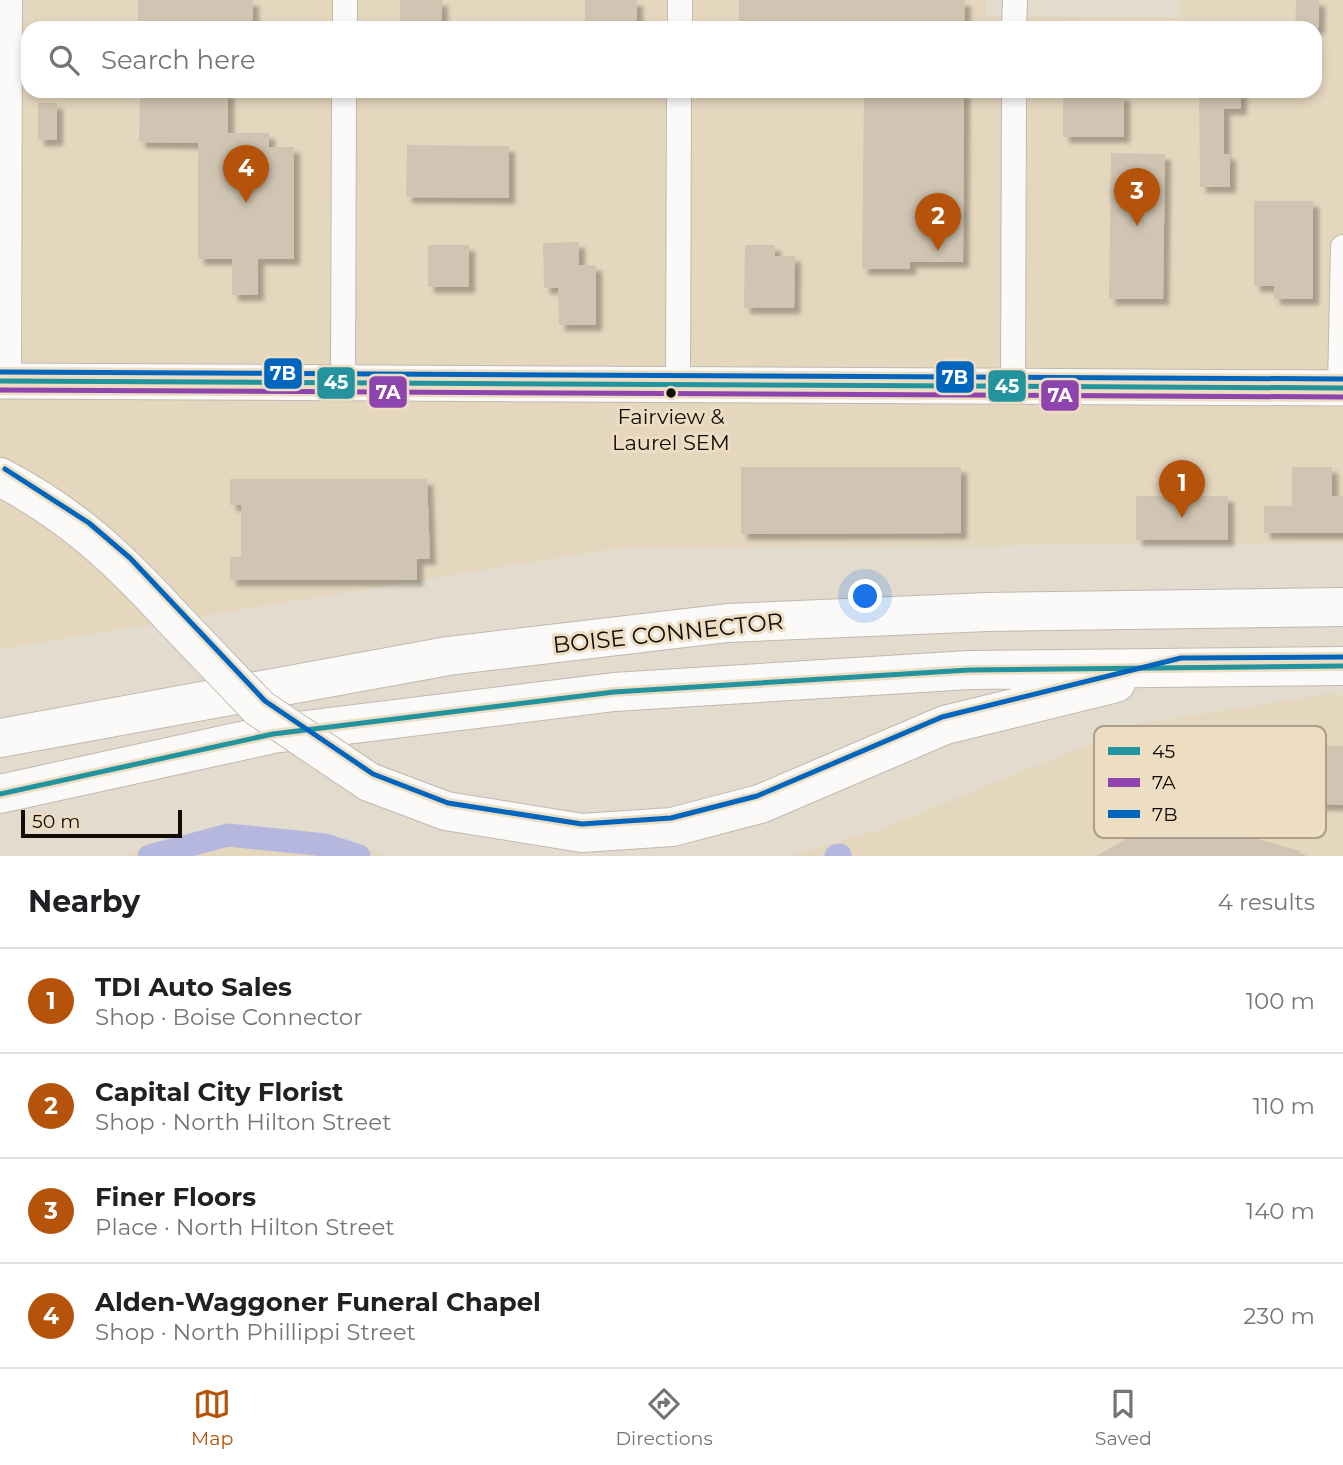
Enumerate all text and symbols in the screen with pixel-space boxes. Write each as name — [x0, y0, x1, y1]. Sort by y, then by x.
search box — [21, 21, 1322, 98]
icon: search — [45, 41, 83, 79]
text: Search here — [101, 44, 256, 76]
pin: 4 — [223, 145, 269, 203]
pin: 3 — [1114, 168, 1160, 226]
pin: 2 — [915, 193, 961, 251]
line badge: 7B — [263, 357, 303, 390]
line badge: 7B — [935, 360, 975, 394]
text: 7B — [270, 362, 296, 385]
line badge: 45 — [316, 366, 356, 400]
text: 7B — [942, 366, 968, 389]
line badge: 45 — [987, 369, 1027, 403]
text: 45 — [324, 371, 348, 394]
line badge: 7A — [368, 375, 408, 409]
text: 45 — [995, 375, 1019, 398]
line badge: 7A — [1040, 379, 1080, 412]
text: 7A — [375, 381, 401, 404]
text: 7A — [1047, 384, 1073, 407]
marker: Fairview & Laurel SEM — [664, 386, 678, 400]
place label: Fairview & Laurel SEM — [612, 404, 730, 455]
pin: 1 — [1159, 460, 1205, 518]
your location — [848, 579, 882, 613]
street label: BOISE CONNECTOR — [551, 607, 785, 659]
legend — [1094, 726, 1326, 838]
text: 45 — [1152, 740, 1176, 763]
text: 7A — [1152, 771, 1176, 794]
text: 7B — [1152, 803, 1178, 826]
scale bar — [21, 807, 182, 839]
text: 50 m — [32, 810, 80, 833]
text: Nearby — [28, 883, 140, 920]
text: 4 results — [1218, 888, 1315, 916]
text: TDI Auto Sales — [95, 971, 292, 1003]
text: 1 — [46, 987, 56, 1015]
text: 100 m — [1246, 987, 1315, 1015]
text: Shop · Boise Connector — [95, 1003, 362, 1031]
text: Capital City Florist — [95, 1076, 343, 1108]
text: 2 — [44, 1092, 58, 1120]
text: 110 m — [1253, 1092, 1315, 1120]
text: Shop · North Hilton Street — [95, 1108, 391, 1136]
text: Finer Floors — [95, 1181, 256, 1213]
text: 3 — [44, 1197, 58, 1225]
text: 140 m — [1246, 1197, 1315, 1225]
text: Place · North Hilton Street — [95, 1213, 395, 1241]
text: Alden-Waggoner Funeral Chapel — [95, 1286, 541, 1318]
text: 4 — [43, 1302, 59, 1330]
text: 230 m — [1243, 1302, 1315, 1330]
text: Shop · North Phillippi Street — [95, 1318, 416, 1346]
tab: Map — [191, 1385, 233, 1450]
tab: Directions — [615, 1385, 713, 1450]
tab: Saved — [1095, 1385, 1152, 1450]

